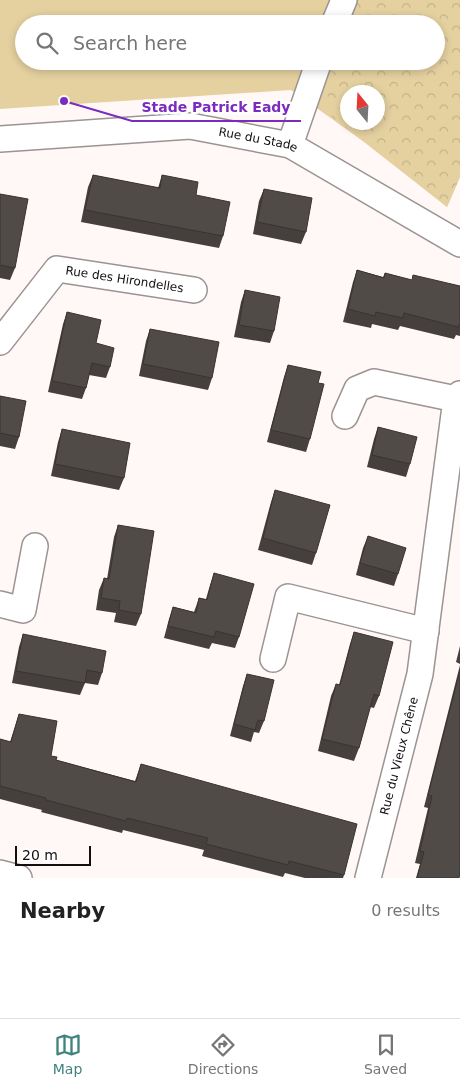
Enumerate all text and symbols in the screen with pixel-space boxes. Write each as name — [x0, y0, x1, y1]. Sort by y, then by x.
search box — [15, 15, 445, 70]
icon: search — [33, 29, 61, 57]
text: Search here — [73, 32, 187, 54]
north arrow — [340, 85, 385, 130]
callout: Stade Patrick Eady — [132, 92, 301, 121]
text: Stade Patrick Eady — [142, 99, 290, 115]
street label: Rue du Stade — [218, 125, 300, 155]
street label: Rue des Hirondelles — [65, 263, 185, 295]
street label: Rue du Vieux Chêne — [377, 695, 421, 816]
scale bar — [15, 843, 91, 866]
text: 20 m — [22, 847, 58, 863]
text: Nearby — [20, 899, 105, 923]
text: 0 results — [371, 901, 440, 920]
tab: Map — [53, 1031, 82, 1077]
tab: Directions — [188, 1031, 258, 1077]
tab: Saved — [364, 1031, 407, 1077]

